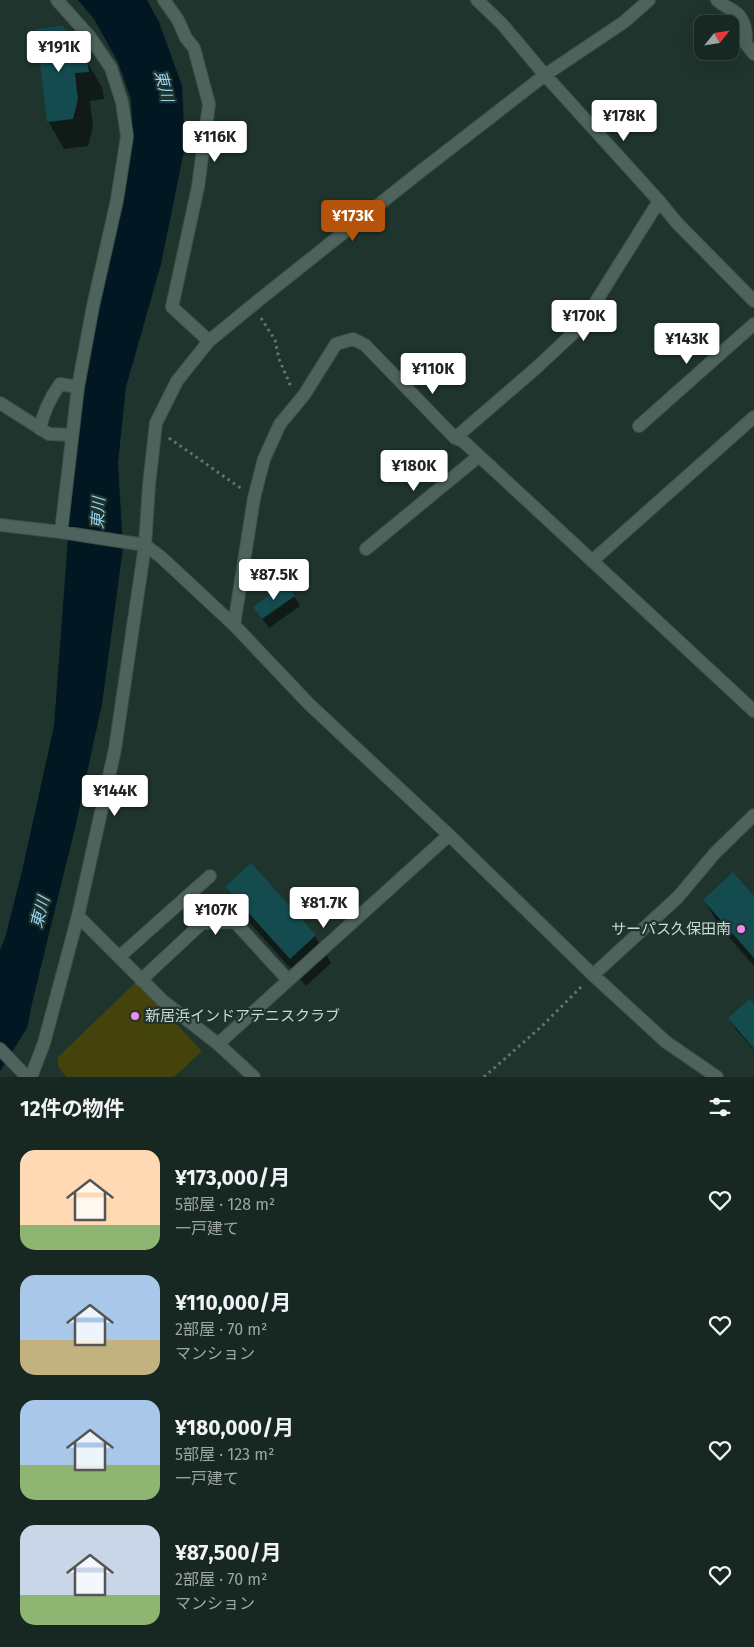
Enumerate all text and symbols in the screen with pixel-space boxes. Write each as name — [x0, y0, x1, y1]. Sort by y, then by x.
north arrow — [694, 15, 739, 60]
map controls — [694, 15, 739, 60]
pin: ¥191K — [24, 30, 94, 73]
text: ¥191K — [38, 37, 80, 56]
water label: 東川 — [151, 68, 178, 106]
pin: ¥178K — [589, 100, 659, 142]
text: ¥178K — [603, 106, 645, 125]
pin: ¥116K — [180, 120, 250, 163]
text: ¥116K — [194, 127, 236, 146]
pin: ¥173K — [318, 200, 388, 242]
text: ¥173K — [332, 206, 374, 225]
pin: ¥170K — [549, 300, 619, 342]
text: ¥170K — [563, 306, 605, 325]
pin: ¥143K — [652, 322, 722, 365]
text: ¥143K — [665, 329, 709, 348]
pin: ¥110K — [398, 352, 468, 395]
text: ¥110K — [412, 359, 454, 378]
pin: ¥180K — [379, 450, 449, 492]
text: ¥180K — [392, 456, 436, 475]
water label: 東川 — [88, 495, 108, 529]
pin: ¥87.5K — [233, 558, 315, 601]
text: ¥87.5K — [250, 565, 298, 584]
pin: ¥144K — [80, 774, 150, 817]
text: ¥144K — [93, 781, 137, 800]
pin: ¥81.7K — [283, 886, 365, 929]
water label: 東川 — [27, 892, 54, 930]
text: ¥81.7K — [301, 893, 347, 912]
pin: ¥107K — [181, 894, 251, 936]
text: ¥107K — [195, 900, 237, 919]
place label: サーパス久保田南 — [611, 920, 731, 938]
marker: サーパス久保田南 — [735, 923, 747, 935]
place label: 新居浜インドアテニスクラブ — [145, 1007, 340, 1025]
marker: 新居浜インドアテニスクラブ — [129, 1010, 141, 1022]
icon: filters — [706, 1093, 734, 1121]
text: 12件の物件 — [20, 1096, 125, 1122]
text: ¥173,000/月 — [175, 1165, 290, 1191]
icon: home — [60, 1170, 120, 1230]
icon: heart — [706, 1186, 734, 1214]
text: 5部屋 · 128 m² — [175, 1195, 275, 1214]
text: 一戸建て — [175, 1219, 239, 1238]
text: ¥110,000/月 — [175, 1290, 291, 1316]
icon: home — [60, 1295, 120, 1355]
icon: heart — [706, 1311, 734, 1339]
text: 2部屋 · 70 m² — [175, 1320, 267, 1339]
text: マンション — [175, 1344, 255, 1363]
text: ¥180,000/月 — [175, 1415, 294, 1441]
icon: home — [60, 1420, 120, 1480]
icon: heart — [706, 1436, 734, 1464]
text: 5部屋 · 123 m² — [175, 1445, 274, 1464]
text: 一戸建て — [175, 1469, 239, 1488]
text: ¥87,500/月 — [175, 1540, 281, 1566]
icon: home — [60, 1545, 120, 1605]
icon: heart — [706, 1561, 734, 1589]
text: 2部屋 · 70 m² — [175, 1570, 267, 1589]
text: マンション — [175, 1594, 255, 1613]

